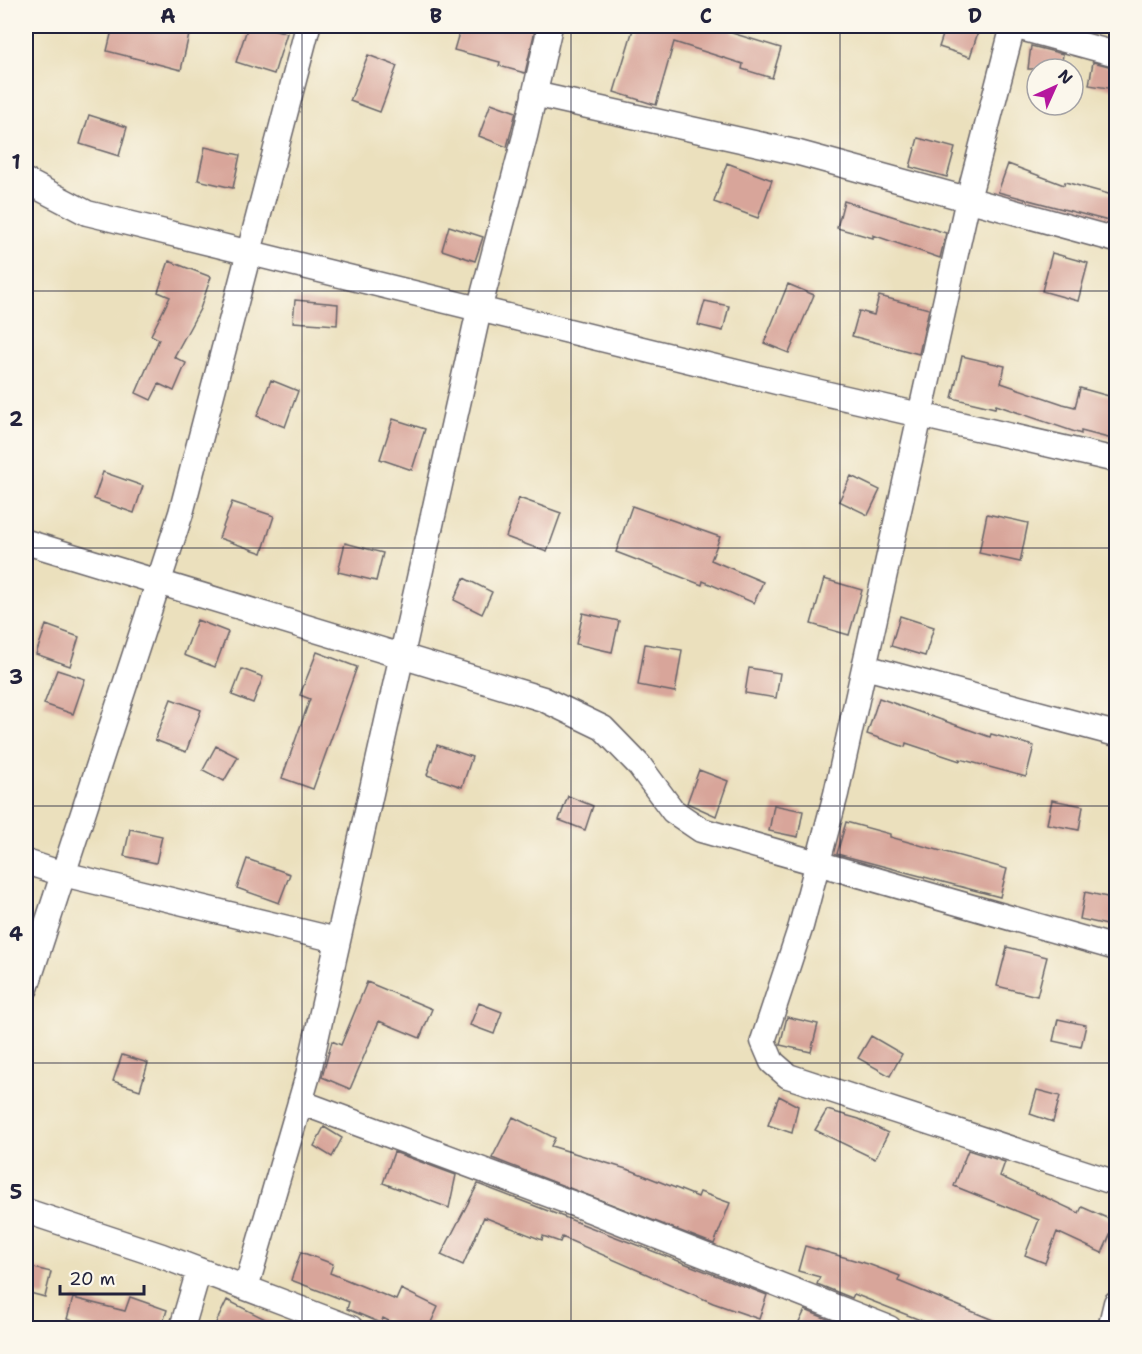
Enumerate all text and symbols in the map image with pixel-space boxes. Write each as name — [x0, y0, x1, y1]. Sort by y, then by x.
text: A — [160, 3, 176, 29]
text: B — [430, 3, 442, 29]
text: C — [700, 3, 712, 29]
text: D — [968, 3, 982, 29]
north arrow — [1025, 57, 1085, 117]
text: N — [1053, 65, 1077, 89]
text: 1 — [11, 149, 21, 175]
text: 2 — [9, 406, 23, 432]
text: 3 — [9, 664, 23, 690]
text: 4 — [9, 921, 23, 947]
text: 5 — [10, 1179, 22, 1205]
scale bar — [60, 1258, 144, 1296]
text: 20 m — [69, 1267, 115, 1291]

